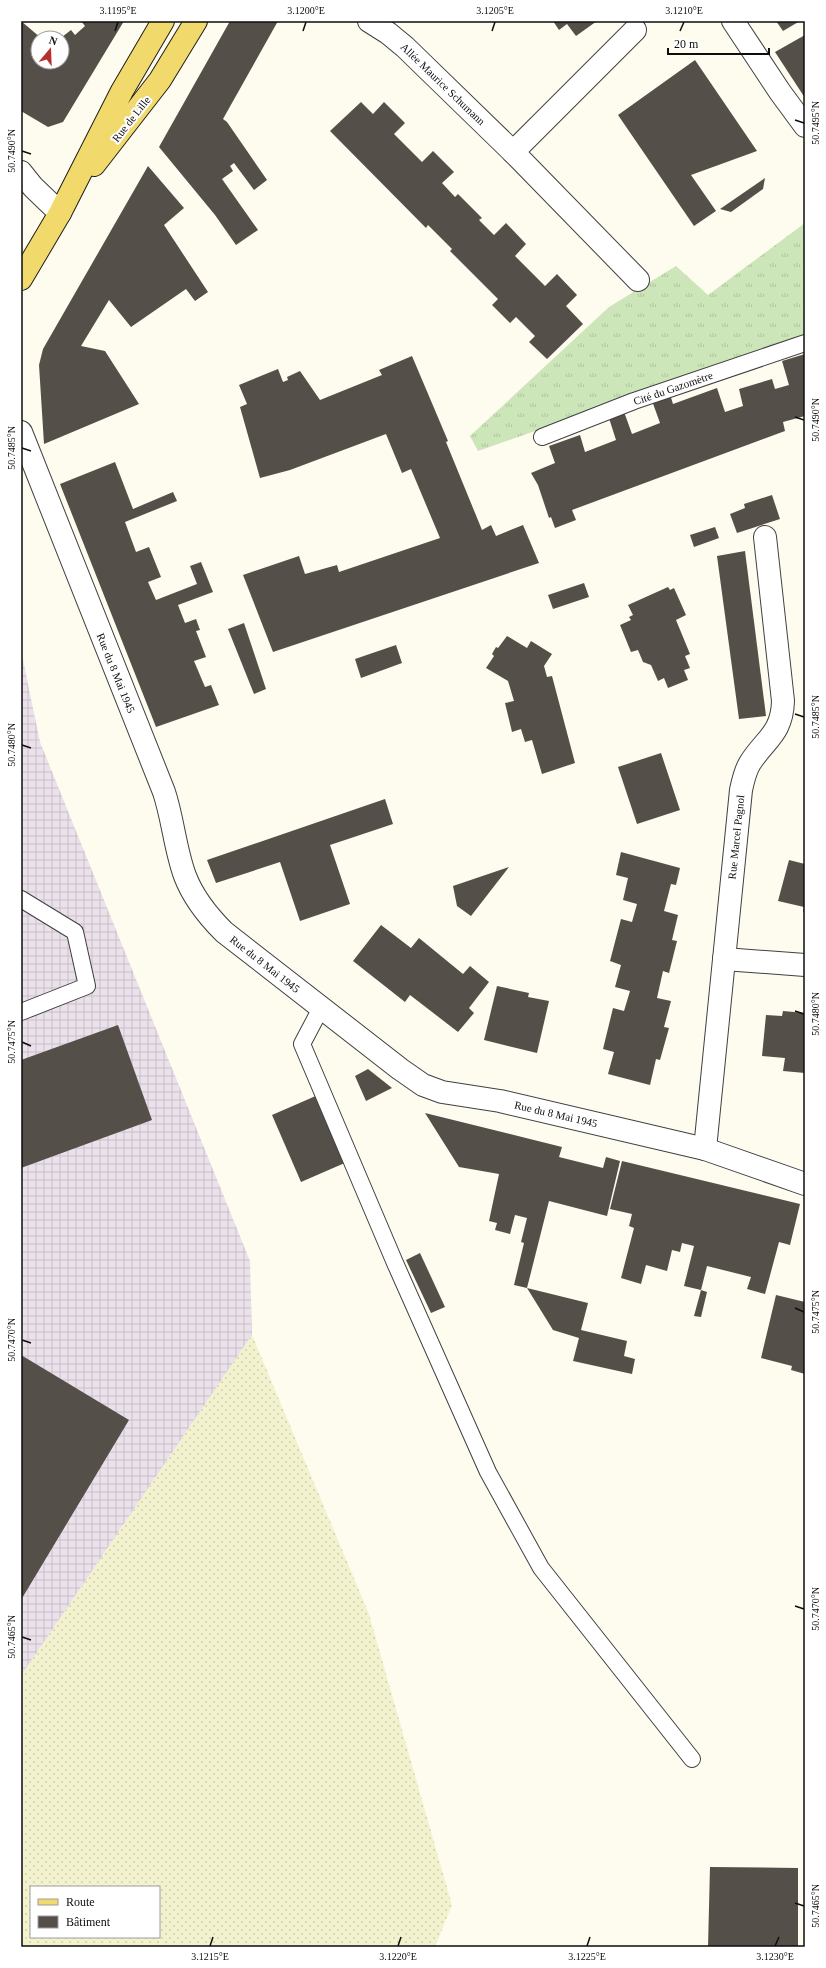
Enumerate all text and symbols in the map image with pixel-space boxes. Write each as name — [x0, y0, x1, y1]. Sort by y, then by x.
text: 3.1195°E — [99, 5, 137, 16]
text: 3.1200°E — [287, 5, 325, 16]
text: 3.1205°E — [476, 5, 514, 16]
text: 3.1210°E — [665, 5, 703, 16]
north arrow — [30, 30, 70, 70]
scale bar — [668, 30, 769, 56]
text: N — [48, 34, 59, 48]
text: 20 m — [674, 37, 699, 51]
street label: Allée Maurice Schumann — [398, 41, 488, 128]
street label: Rue de Lille — [110, 94, 153, 144]
text: 50.7495°N — [810, 101, 821, 145]
text: 50.7490°N — [6, 129, 17, 173]
street label: Cité du Gazomètre — [632, 369, 714, 407]
text: 50.7490°N — [810, 398, 821, 442]
text: 50.7485°N — [6, 426, 17, 470]
street label: Rue du 8 Mai 1945 — [95, 631, 138, 715]
text: 50.7485°N — [810, 695, 821, 739]
text: 50.7480°N — [6, 723, 17, 767]
street label: Rue Marcel Pagnol — [726, 794, 746, 880]
street label: Rue du 8 Mai 1945 — [228, 933, 303, 995]
text: 50.7480°N — [810, 992, 821, 1036]
text: 50.7475°N — [6, 1020, 17, 1064]
street label: Rue du 8 Mai 1945 — [513, 1099, 599, 1130]
text: 50.7475°N — [810, 1290, 821, 1334]
text: 50.7470°N — [6, 1318, 17, 1362]
text: 50.7470°N — [810, 1587, 821, 1631]
text: 50.7465°N — [6, 1615, 17, 1659]
text: 50.7465°N — [810, 1884, 821, 1928]
legend — [30, 1886, 160, 1938]
text: Route — [66, 1895, 95, 1909]
text: Bâtiment — [66, 1915, 111, 1929]
text: 3.1215°E — [191, 1951, 229, 1962]
text: 3.1220°E — [379, 1951, 417, 1962]
text: 3.1225°E — [568, 1951, 606, 1962]
text: 3.1230°E — [756, 1951, 794, 1962]

